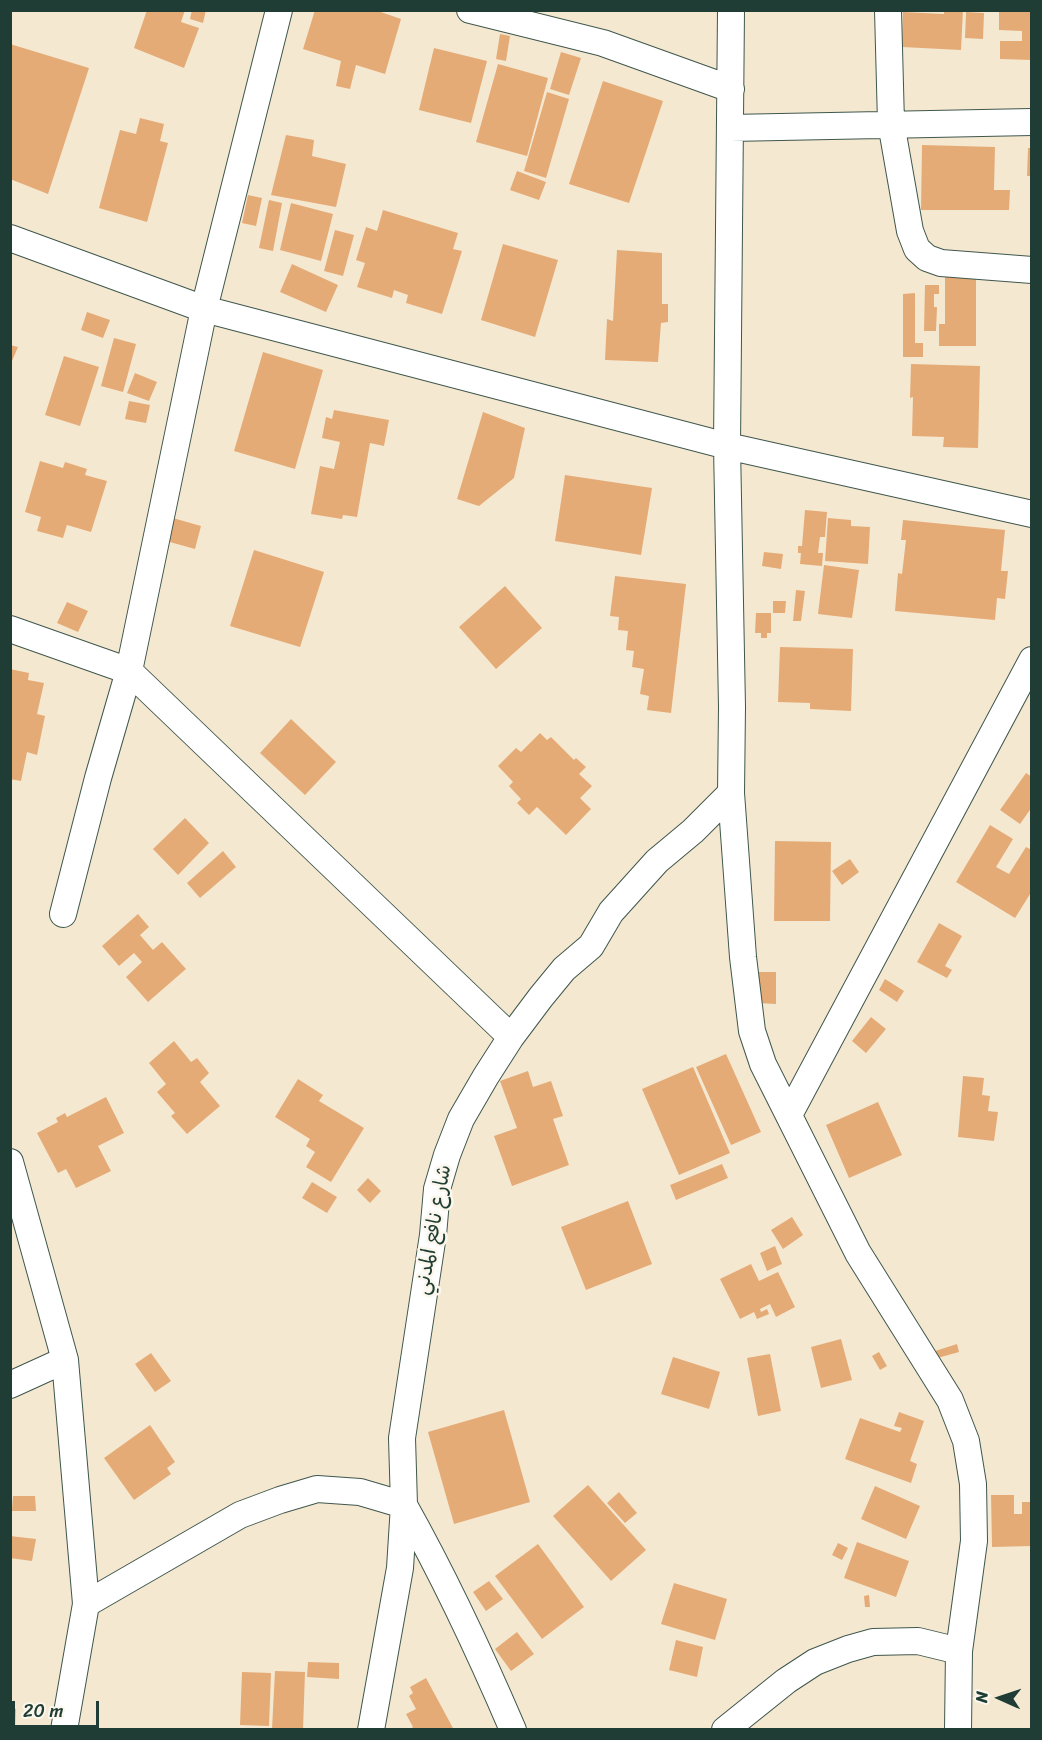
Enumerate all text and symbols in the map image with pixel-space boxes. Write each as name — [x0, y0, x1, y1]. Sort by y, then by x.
street label: شارع نافع المدني — [411, 1163, 457, 1297]
north arrow — [970, 1668, 1030, 1728]
scale bar — [15, 1689, 102, 1727]
text: N — [967, 1691, 996, 1703]
text: 20 m — [23, 1695, 63, 1727]

